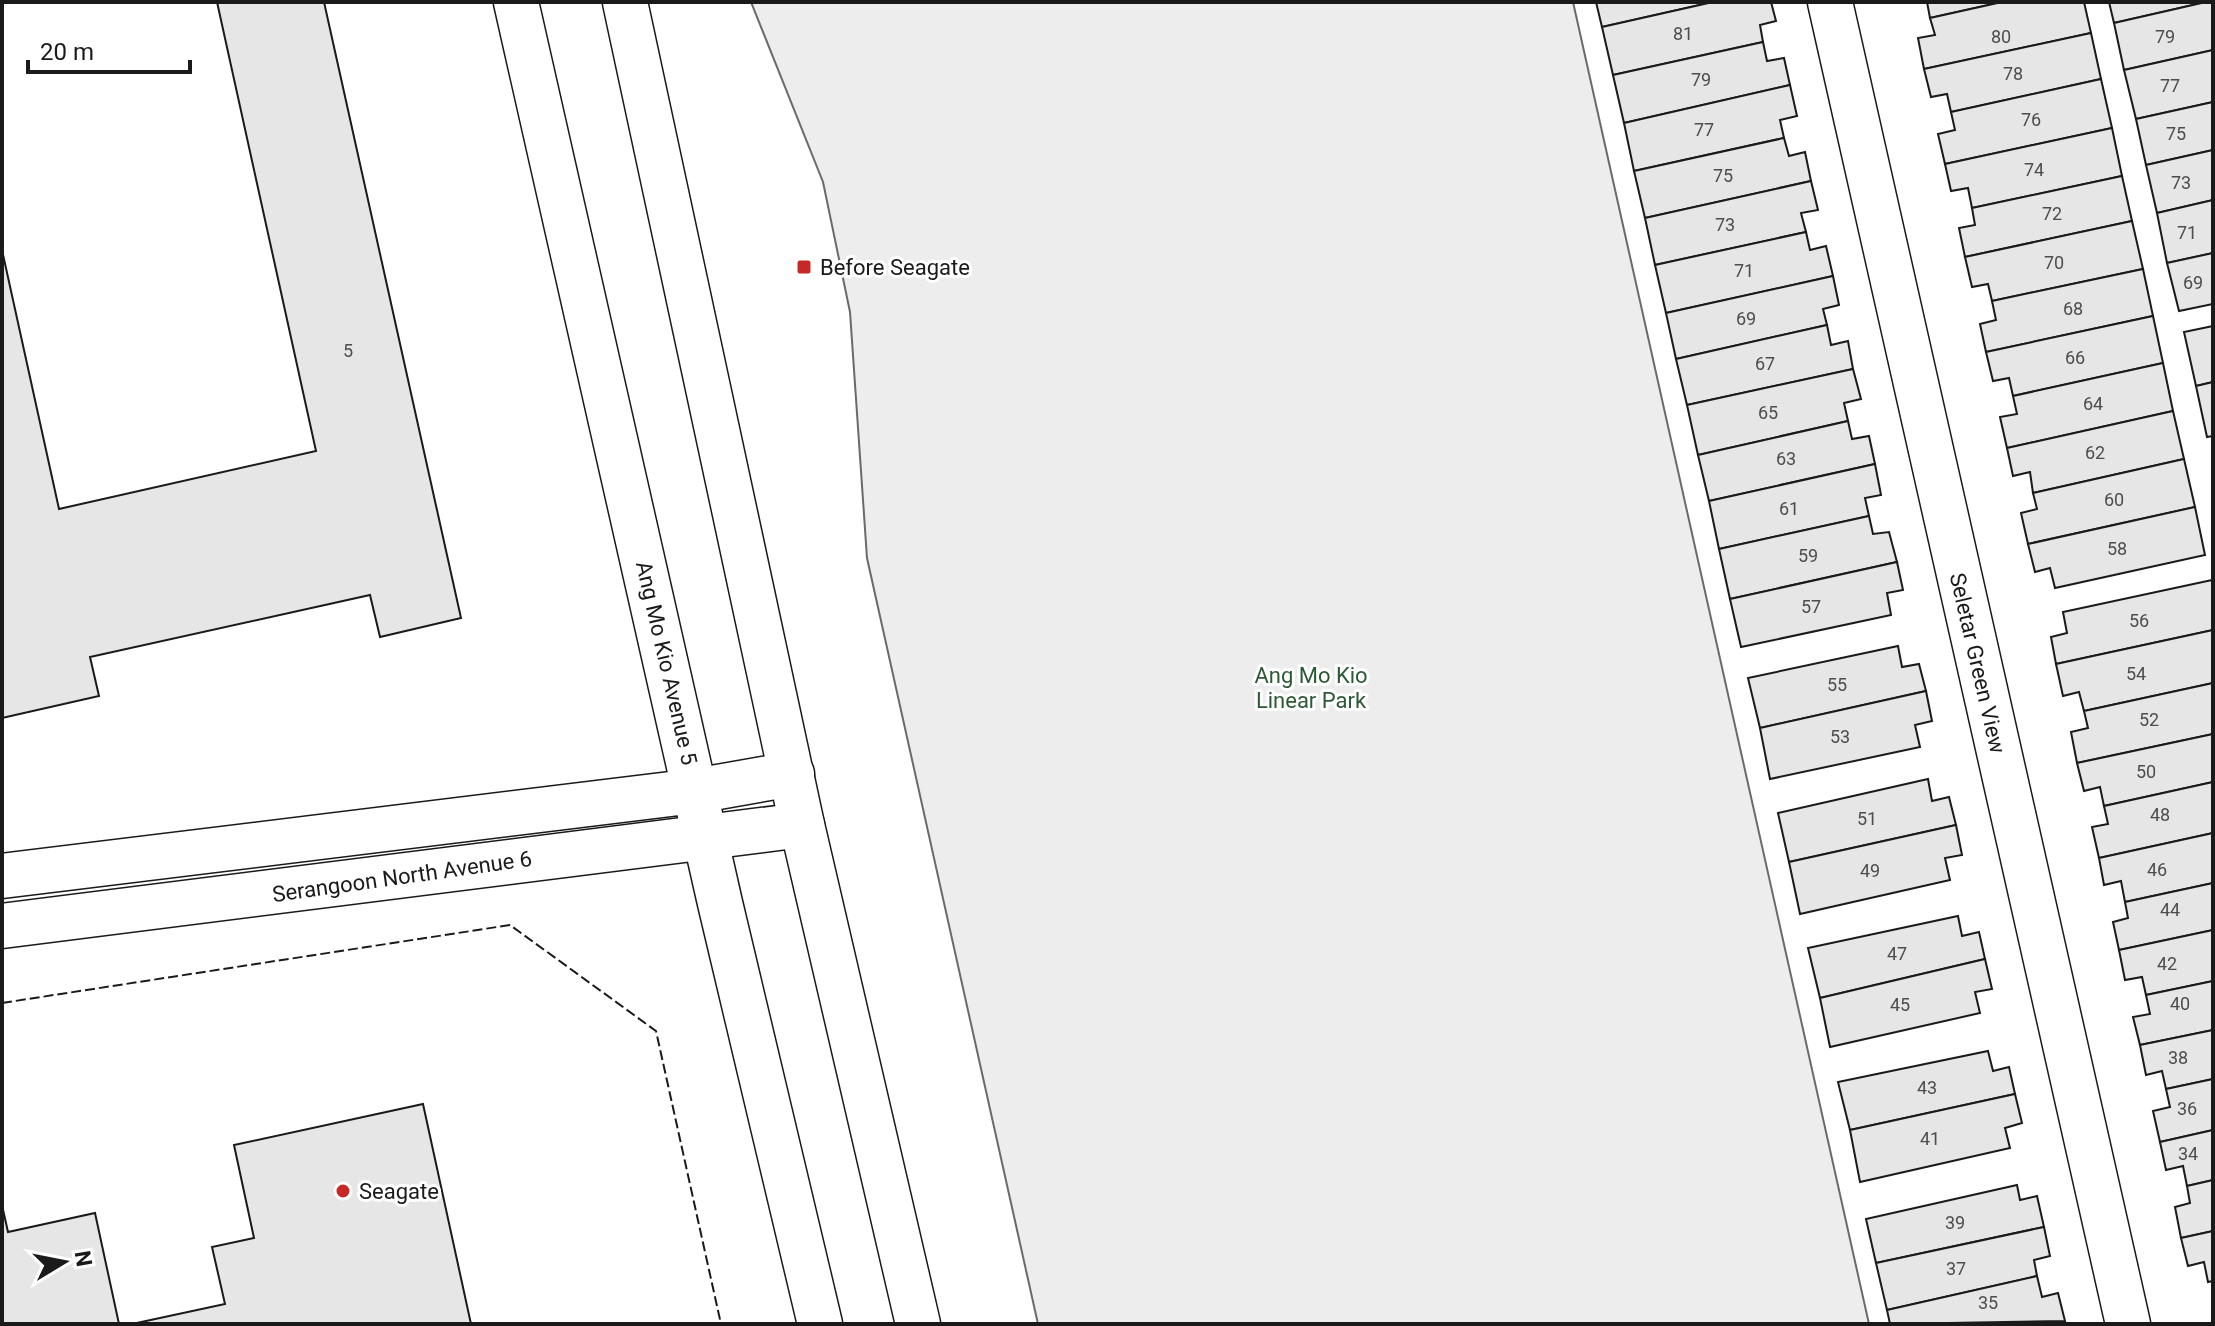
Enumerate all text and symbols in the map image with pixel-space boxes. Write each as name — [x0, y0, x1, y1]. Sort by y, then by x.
house number: 81 — [1673, 23, 1693, 44]
scale bar — [28, 24, 190, 74]
house number: 80 — [1991, 26, 2011, 47]
house number: 79 — [2155, 26, 2175, 47]
text: 20 m — [40, 38, 94, 66]
house number: 78 — [2003, 63, 2023, 84]
house number: 79 — [1691, 69, 1711, 90]
house number: 77 — [2160, 75, 2180, 96]
house number: 76 — [2021, 109, 2041, 130]
house number: 77 — [1694, 119, 1714, 140]
house number: 75 — [2166, 123, 2186, 144]
house number: 74 — [2024, 159, 2044, 180]
house number: 75 — [1713, 165, 1733, 186]
house number: 73 — [2171, 172, 2191, 193]
house number: 72 — [2042, 203, 2062, 224]
house number: 73 — [1715, 214, 1735, 235]
house number: 71 — [2177, 222, 2197, 243]
house number: 70 — [2044, 252, 2064, 273]
place label: Before Seagate — [820, 255, 970, 280]
marker: Before Seagate — [795, 258, 813, 276]
house number: 71 — [1734, 260, 1754, 281]
house number: 69 — [2183, 272, 2203, 293]
house number: 68 — [2063, 298, 2083, 319]
house number: 69 — [1736, 308, 1756, 329]
house number: 5 — [343, 340, 353, 361]
house number: 66 — [2065, 347, 2085, 368]
house number: 67 — [1755, 353, 1775, 374]
house number: 64 — [2083, 393, 2103, 414]
house number: 65 — [1758, 402, 1778, 423]
house number: 62 — [2085, 442, 2105, 463]
house number: 63 — [1776, 448, 1796, 469]
house number: 60 — [2104, 489, 2124, 510]
house number: 61 — [1779, 498, 1799, 519]
house number: 58 — [2107, 538, 2127, 559]
house number: 59 — [1798, 545, 1818, 566]
street label: Ang Mo Kio Avenue 5 — [631, 559, 702, 767]
street label: Seletar Green View — [1945, 570, 2011, 756]
house number: 57 — [1801, 596, 1821, 617]
house number: 56 — [2129, 610, 2149, 631]
park label: Ang Mo Kio Linear Park — [1254, 663, 1368, 713]
house number: 54 — [2126, 663, 2146, 684]
house number: 55 — [1827, 674, 1847, 695]
house number: 52 — [2139, 709, 2159, 730]
house number: 53 — [1830, 726, 1850, 747]
house number: 50 — [2136, 761, 2156, 782]
house number: 48 — [2150, 804, 2170, 825]
house number: 51 — [1857, 808, 1877, 829]
street label: Serangoon North Avenue 6 — [271, 846, 533, 907]
house number: 46 — [2147, 859, 2167, 880]
house number: 49 — [1860, 860, 1880, 881]
house number: 44 — [2160, 899, 2180, 920]
house number: 47 — [1887, 943, 1907, 964]
house number: 42 — [2157, 953, 2177, 974]
house number: 40 — [2170, 993, 2190, 1014]
house number: 45 — [1890, 994, 1910, 1015]
house number: 38 — [2168, 1047, 2188, 1068]
house number: 43 — [1917, 1077, 1937, 1098]
house number: 36 — [2177, 1098, 2197, 1119]
house number: 41 — [1920, 1128, 1940, 1149]
house number: 34 — [2178, 1143, 2198, 1164]
place label: Seagate — [359, 1179, 439, 1204]
marker: Seagate — [334, 1182, 352, 1200]
house number: 39 — [1945, 1212, 1965, 1233]
north arrow — [24, 1222, 104, 1302]
text: N — [70, 1249, 97, 1268]
house number: 37 — [1946, 1258, 1966, 1279]
house number: 35 — [1978, 1292, 1998, 1313]

